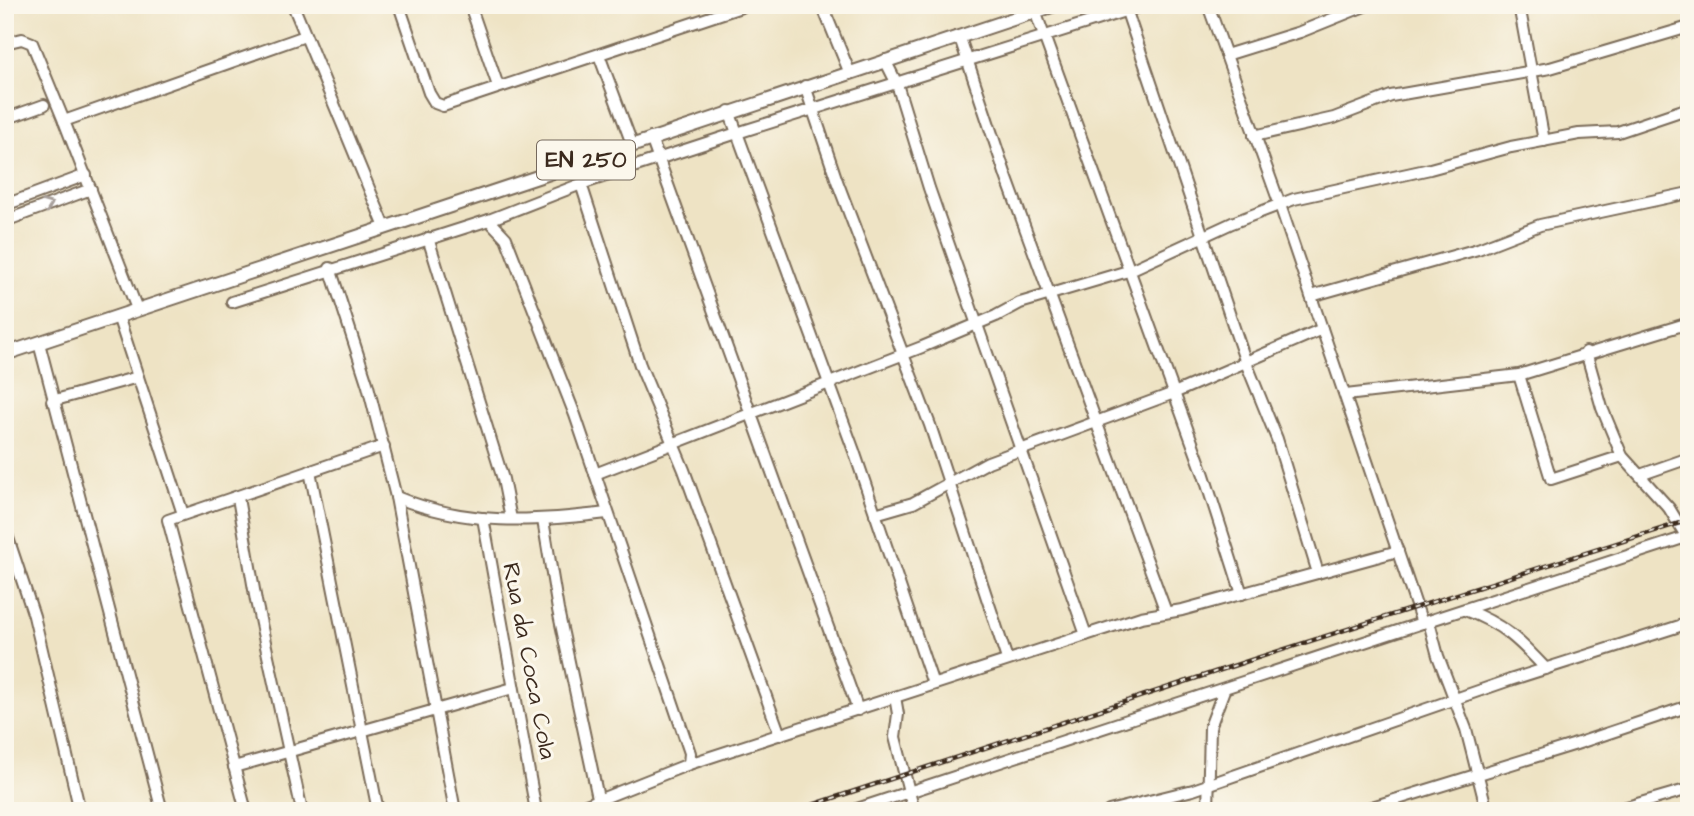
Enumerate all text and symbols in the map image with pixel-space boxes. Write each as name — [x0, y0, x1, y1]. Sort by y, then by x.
road number: EN 250 — [537, 140, 635, 180]
one-way arrow — [42, 200, 54, 214]
street label: Rua da Coca Cola — [493, 560, 565, 762]

